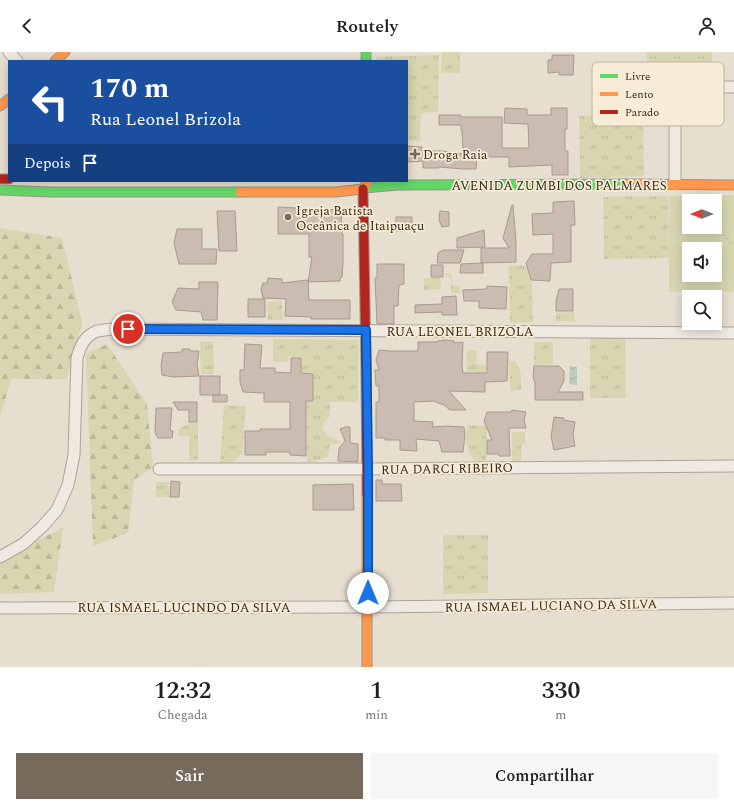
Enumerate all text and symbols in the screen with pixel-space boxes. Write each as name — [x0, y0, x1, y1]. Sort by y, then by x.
text: Routely — [336, 13, 398, 40]
icon: back — [16, 15, 38, 37]
icon: person — [696, 15, 718, 37]
legend — [592, 62, 724, 126]
text: 170 m — [90, 67, 169, 110]
text: Livre — [625, 68, 650, 85]
icon: left — [24, 76, 76, 128]
text: Lento — [625, 86, 654, 103]
text: Parado — [625, 104, 659, 121]
text: Rua Leonel Brizola — [90, 106, 241, 133]
place label: Droga Raia — [423, 145, 488, 165]
marker: Droga Raia — [410, 149, 420, 159]
text: Depois — [24, 152, 71, 175]
icon: arrive — [79, 152, 101, 174]
street label: AVENIDA ZUMBI DOS PALMARES — [451, 176, 667, 196]
north arrow — [682, 194, 722, 234]
map controls — [682, 194, 722, 330]
place label: Igreja Batista Oceânica de Itaipuaçu — [296, 201, 424, 236]
marker: Igreja Batista Oceânica de Itaipuaçu — [283, 212, 293, 222]
button: sound — [682, 242, 722, 282]
button: search — [682, 290, 722, 330]
pin — [111, 312, 145, 346]
icon: arrive — [117, 318, 139, 340]
street label: RUA LEONEL BRIZOLA — [386, 322, 534, 342]
street label: RUA DARCI RIBEIRO — [381, 458, 513, 480]
position arrow — [347, 572, 389, 614]
street label: RUA ISMAEL LUCIANO DA SILVA — [445, 594, 658, 618]
street label: RUA ISMAEL LUCINDO DA SILVA — [78, 598, 291, 618]
text: 12:32 — [154, 673, 211, 709]
text: 1 — [370, 673, 383, 709]
text: 330 — [542, 673, 580, 709]
text: Chegada — [157, 705, 208, 725]
text: min — [365, 705, 388, 725]
text: m — [555, 705, 567, 725]
button: Sair — [16, 753, 363, 799]
button: Compartilhar — [371, 753, 718, 799]

